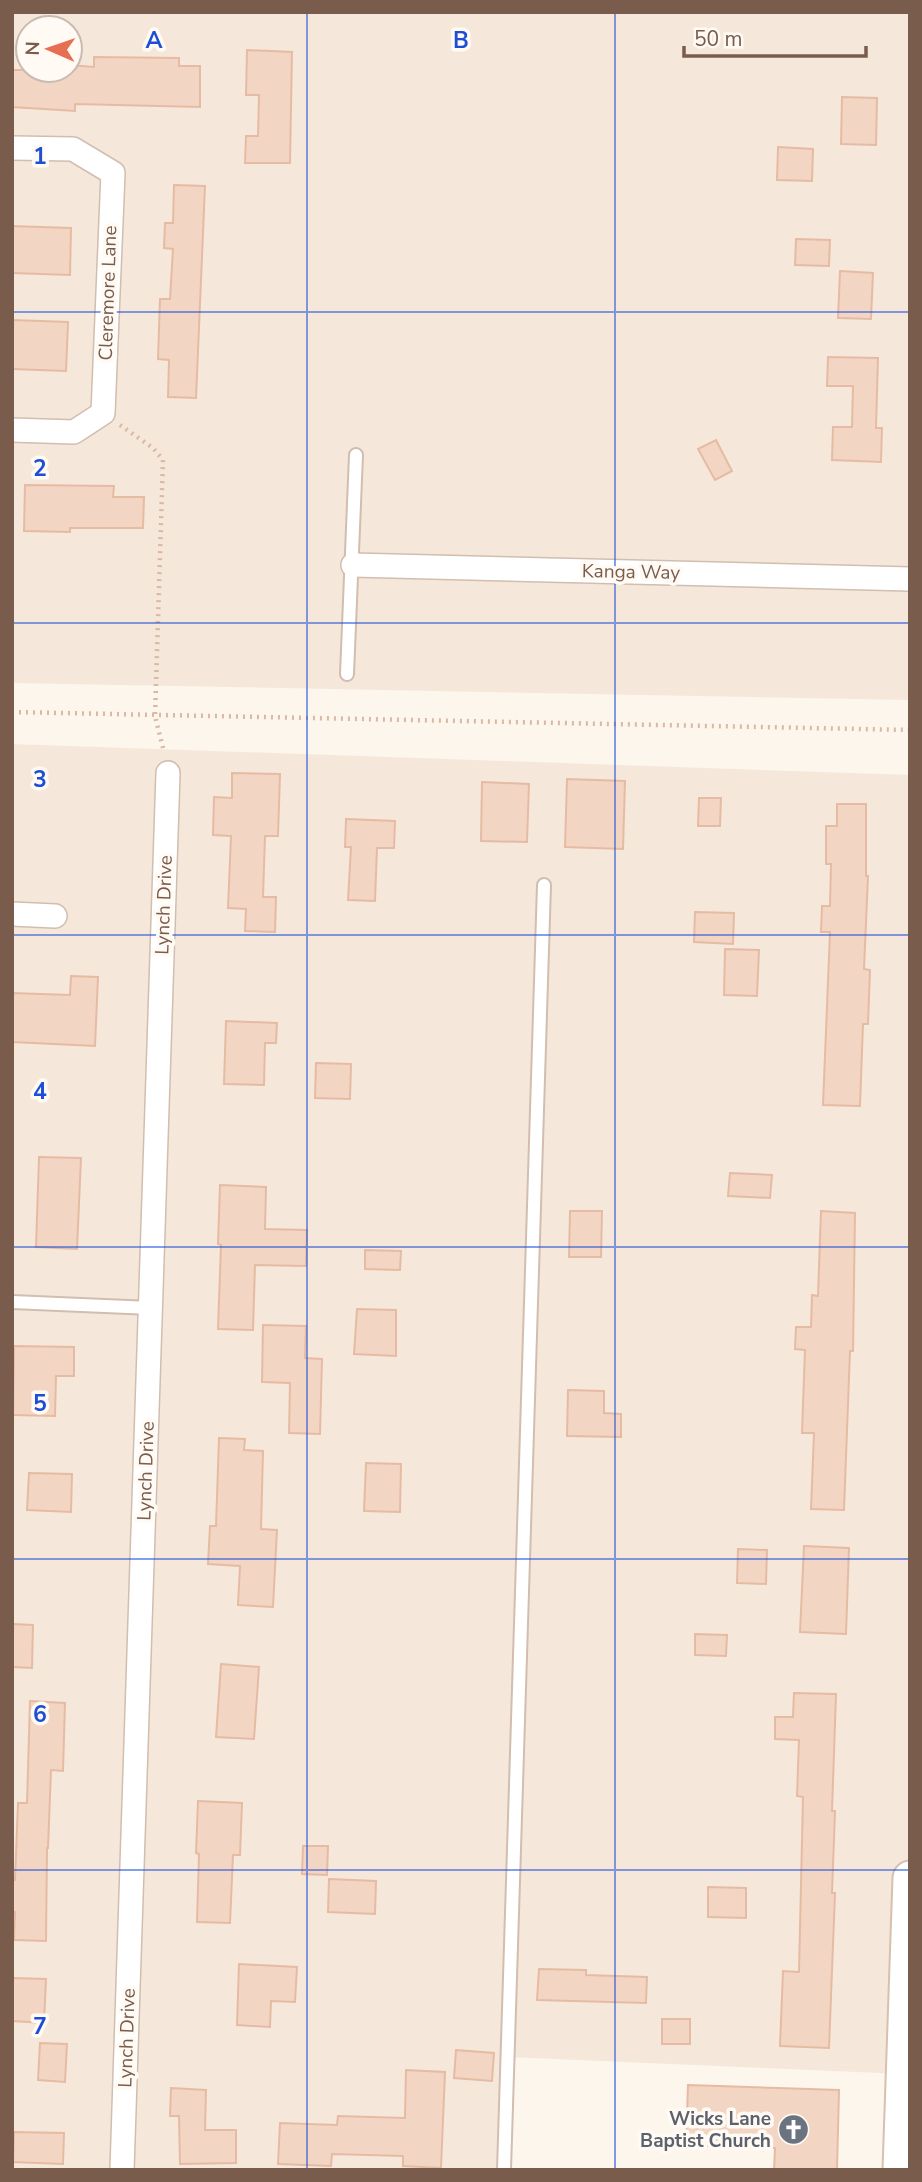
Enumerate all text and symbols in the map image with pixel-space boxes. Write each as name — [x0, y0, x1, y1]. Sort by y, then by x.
north arrow — [14, 14, 84, 84]
scale bar — [684, 14, 866, 58]
text: A — [145, 25, 163, 56]
text: B — [453, 25, 469, 56]
text: 50 m — [694, 25, 743, 53]
text: N — [20, 41, 46, 56]
text: 1 — [33, 141, 47, 172]
street label: Cleremore Lane — [93, 225, 123, 361]
text: 2 — [33, 453, 47, 484]
street label: Kanga Way — [582, 558, 681, 586]
text: 3 — [33, 764, 47, 795]
street label: Lynch Drive — [149, 855, 179, 955]
text: 4 — [33, 1076, 47, 1107]
text: 5 — [33, 1388, 47, 1419]
street label: Lynch Drive — [131, 1421, 161, 1521]
text: 6 — [33, 1699, 47, 1730]
street label: Lynch Drive — [112, 1988, 142, 2088]
text: 7 — [33, 2011, 47, 2042]
place label: Wicks Lane Baptist Church — [640, 2106, 771, 2154]
church icon: Wicks Lane Baptist Church — [777, 2113, 811, 2147]

